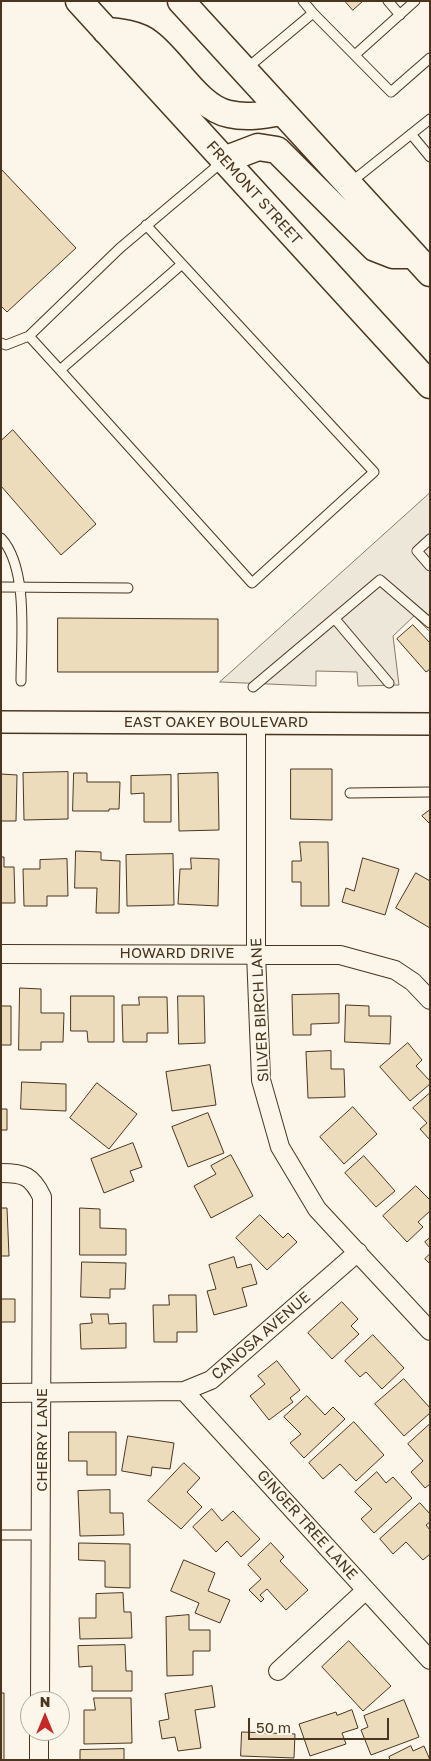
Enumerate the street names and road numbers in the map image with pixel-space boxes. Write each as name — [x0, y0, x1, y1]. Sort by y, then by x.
street label: FREMONT STREET — [203, 137, 305, 249]
street label: EAST OAKEY BOULEVARD — [124, 713, 308, 731]
street label: SILVER BIRCH LANE — [247, 937, 273, 1083]
street label: HOWARD DRIVE — [120, 944, 234, 962]
street label: CANOSA AVENUE — [208, 1288, 314, 1384]
street label: CHERRY LANE — [33, 1388, 51, 1492]
street label: GINGER TREE LANE — [253, 1466, 361, 1584]

